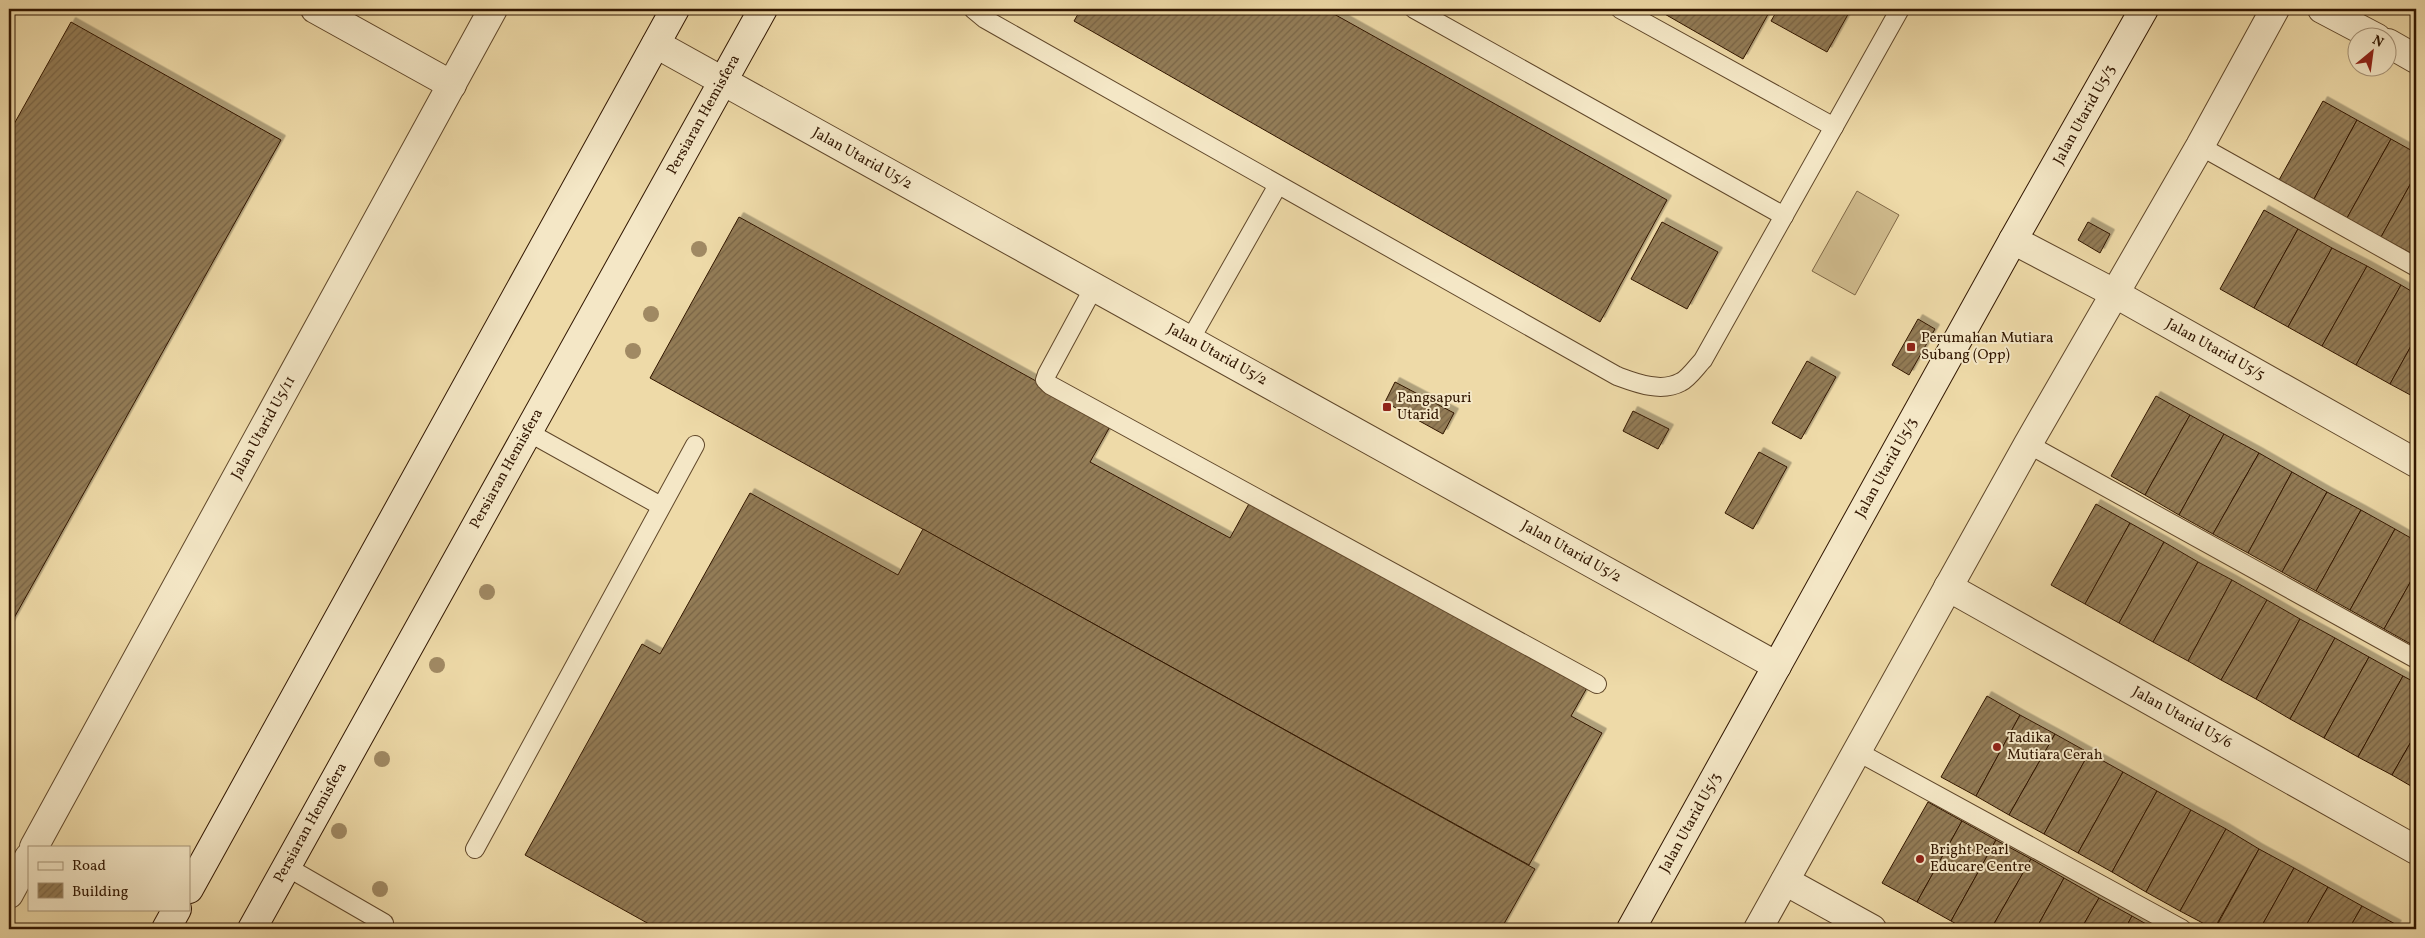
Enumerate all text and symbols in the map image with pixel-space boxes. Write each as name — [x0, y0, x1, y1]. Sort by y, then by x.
north arrow — [2348, 28, 2398, 78]
text: N — [2369, 31, 2387, 53]
street label: Persiaran Hemisfera — [662, 51, 746, 179]
street label: Jalan Utarid U5/3 — [2049, 61, 2121, 169]
street label: Jalan Utarid U5/2 — [808, 123, 916, 195]
street label: Jalan Utarid U5/5 — [2162, 314, 2268, 386]
street label: Jalan Utarid U5/2 — [1163, 319, 1271, 391]
place label: Perumahan Mutiara Subang (Opp) — [1921, 328, 2054, 366]
marker: Perumahan Mutiara Subang (Opp) — [1905, 341, 1917, 353]
street label: Jalan Utarid U5/11 — [227, 372, 301, 484]
place label: Pangsapuri Utarid — [1397, 388, 1472, 426]
marker: Pangsapuri Utarid — [1381, 401, 1393, 413]
street label: Persiaran Hemisfera — [465, 405, 549, 533]
street label: Jalan Utarid U5/3 — [1851, 414, 1923, 522]
street label: Jalan Utarid U5/2 — [1517, 516, 1625, 588]
street label: Jalan Utarid U5/6 — [2128, 682, 2236, 754]
place label: Tadika Mutiara Cerah — [2007, 728, 2103, 766]
marker: Tadika Mutiara Cerah — [1991, 741, 2003, 753]
street label: Persiaran Hemisfera — [269, 759, 353, 887]
street label: Jalan Utarid U5/3 — [1655, 769, 1727, 877]
place label: Bright Pearl Educare Centre — [1930, 840, 2031, 878]
legend — [28, 846, 190, 910]
marker: Bright Pearl Educare Centre — [1914, 853, 1926, 865]
text: Road — [72, 856, 106, 877]
text: Building — [72, 882, 129, 903]

